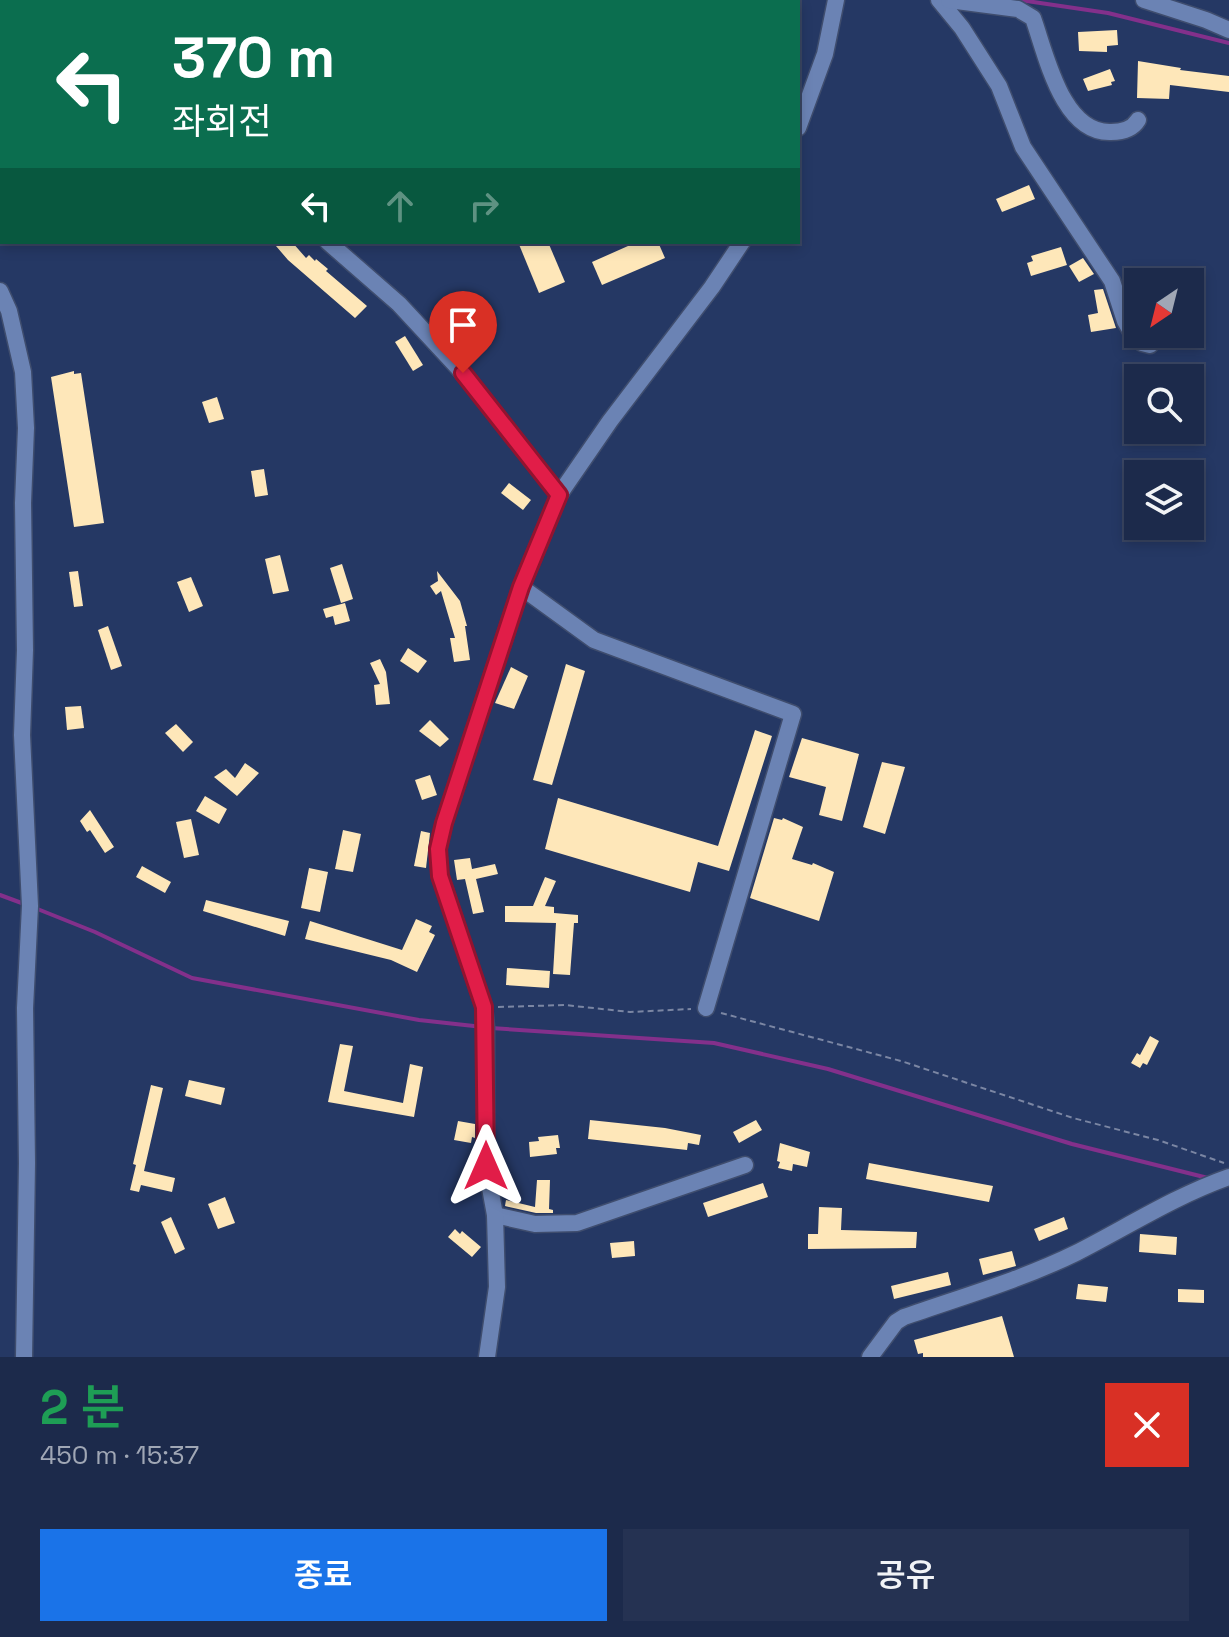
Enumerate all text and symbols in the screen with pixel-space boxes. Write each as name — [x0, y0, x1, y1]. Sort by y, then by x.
text: 370 m — [172, 22, 335, 93]
icon: left — [40, 32, 144, 136]
text: 좌회전 — [172, 99, 271, 145]
icon: left — [294, 184, 338, 228]
icon: ahead — [378, 184, 422, 228]
icon: right — [462, 184, 506, 228]
north arrow — [1124, 268, 1204, 348]
map controls — [1124, 268, 1204, 540]
pin — [429, 291, 497, 373]
icon: arrive — [441, 303, 485, 347]
button: search — [1124, 364, 1204, 444]
button: layers — [1124, 460, 1204, 540]
position arrow — [444, 1124, 528, 1208]
text: 2 분 — [40, 1377, 125, 1438]
button: close — [1105, 1383, 1189, 1467]
text: 450 m · 15:37 — [40, 1438, 199, 1472]
button: 종료 — [40, 1529, 607, 1621]
button: 공유 — [623, 1529, 1189, 1621]

